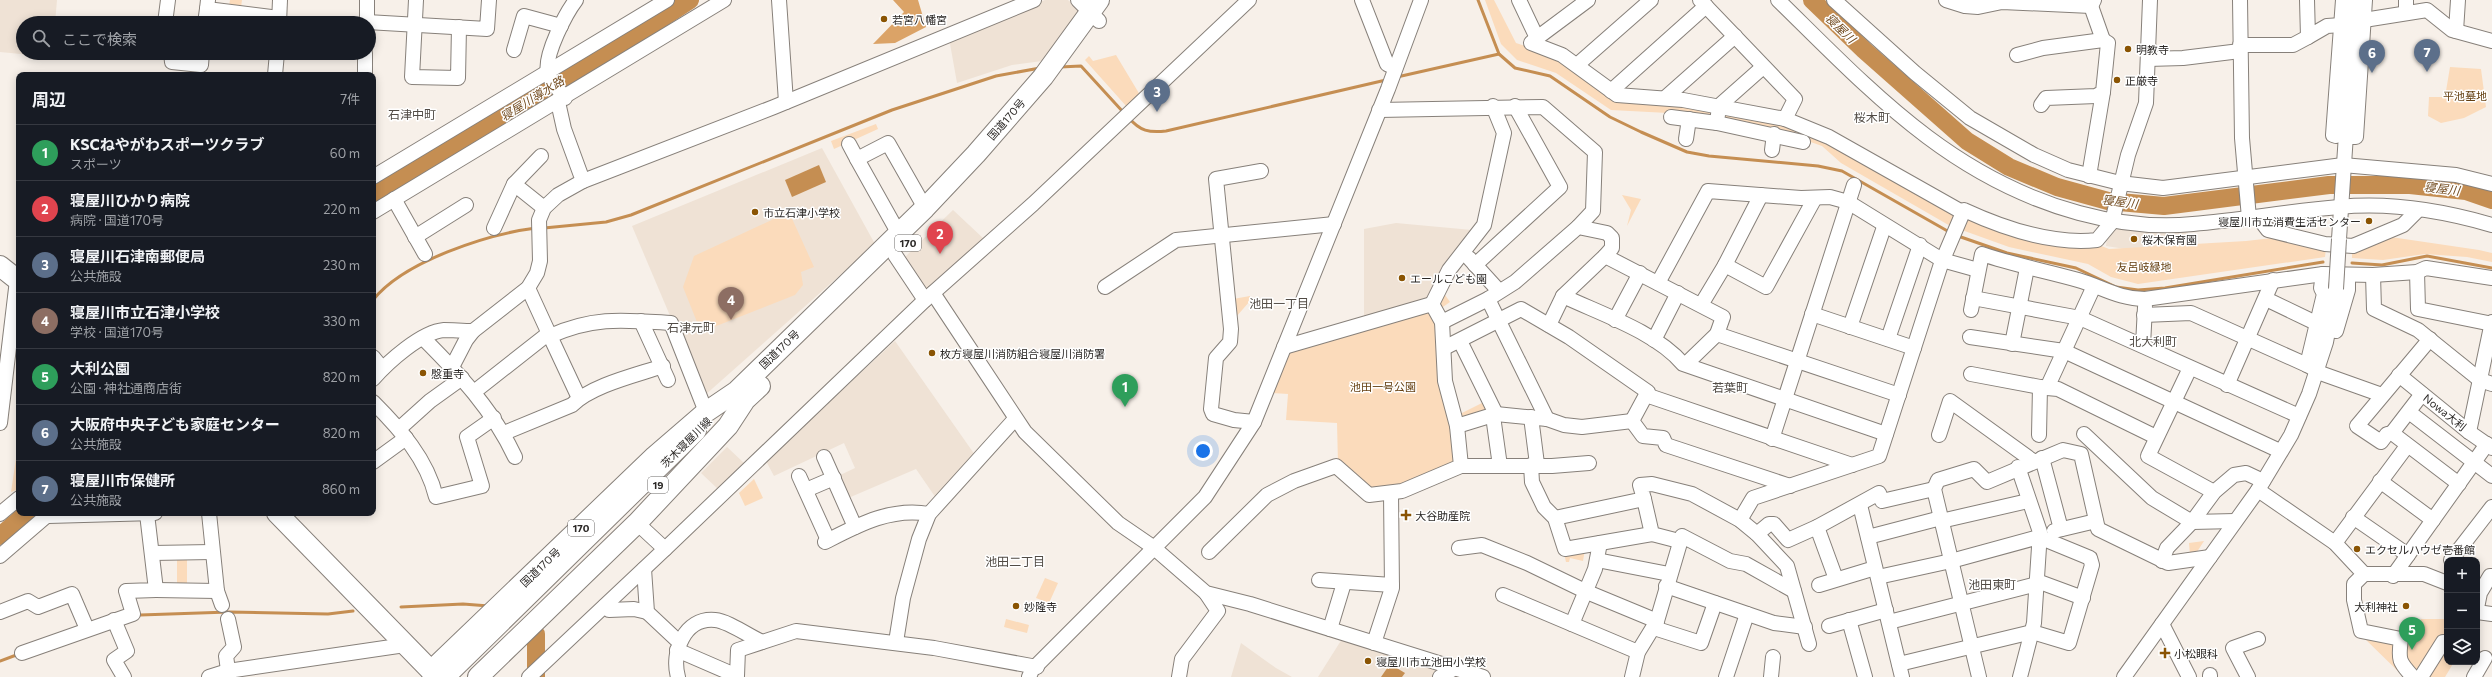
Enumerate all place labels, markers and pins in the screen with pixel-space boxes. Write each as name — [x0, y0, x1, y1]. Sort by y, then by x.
place label: 若宮八幡宮 — [892, 13, 947, 26]
marker: 若宮八幡宮 — [879, 14, 889, 24]
pin: 7 — [2414, 39, 2440, 72]
pin: 6 — [2359, 40, 2385, 73]
place label: 明教寺 — [2136, 43, 2169, 56]
marker: 明教寺 — [2123, 44, 2133, 54]
place label: 正厳寺 — [2125, 74, 2158, 87]
marker: 正厳寺 — [2112, 75, 2122, 85]
pin: 3 — [1144, 79, 1170, 112]
place label: 市立石津小学校 — [763, 206, 840, 219]
marker: 市立石津小学校 — [750, 207, 760, 217]
place label: 寝屋川市立消費生活センター — [2218, 215, 2361, 228]
marker: 寝屋川市立消費生活センター — [2364, 216, 2374, 226]
pin: 2 — [927, 221, 953, 254]
place label: 桜木保育園 — [2142, 233, 2197, 246]
marker: 桜木保育園 — [2129, 234, 2139, 244]
place label: エールこども園 — [1410, 272, 1487, 285]
marker: エールこども園 — [1397, 273, 1407, 283]
pin: 4 — [718, 287, 744, 320]
place label: 枚方寝屋川消防組合寝屋川消防署 — [940, 347, 1105, 360]
marker: 枚方寝屋川消防組合寝屋川消防署 — [927, 348, 937, 358]
place label: 慇重寺 — [431, 367, 464, 380]
marker: 慇重寺 — [418, 368, 428, 378]
pin: 1 — [1112, 374, 1138, 407]
marker: 大谷助産院 — [1400, 509, 1412, 521]
place label: 大谷助産院 — [1415, 509, 1470, 522]
place label: エクセルハウゼ壱番館 — [2365, 543, 2475, 556]
marker: エクセルハウゼ壱番館 — [2352, 544, 2362, 554]
place label: 妙隆寺 — [1024, 600, 1057, 613]
place label: 大利神社 — [2354, 600, 2398, 613]
marker: 妙隆寺 — [1011, 601, 1021, 611]
marker: 大利神社 — [2401, 601, 2411, 611]
pin: 5 — [2399, 617, 2425, 650]
marker: 小松眼科 — [2159, 647, 2171, 659]
place label: 小松眼科 — [2174, 647, 2218, 660]
place label: 寝屋川市立池田小学校 — [1376, 655, 1486, 668]
marker: 寝屋川市立池田小学校 — [1363, 656, 1373, 666]

